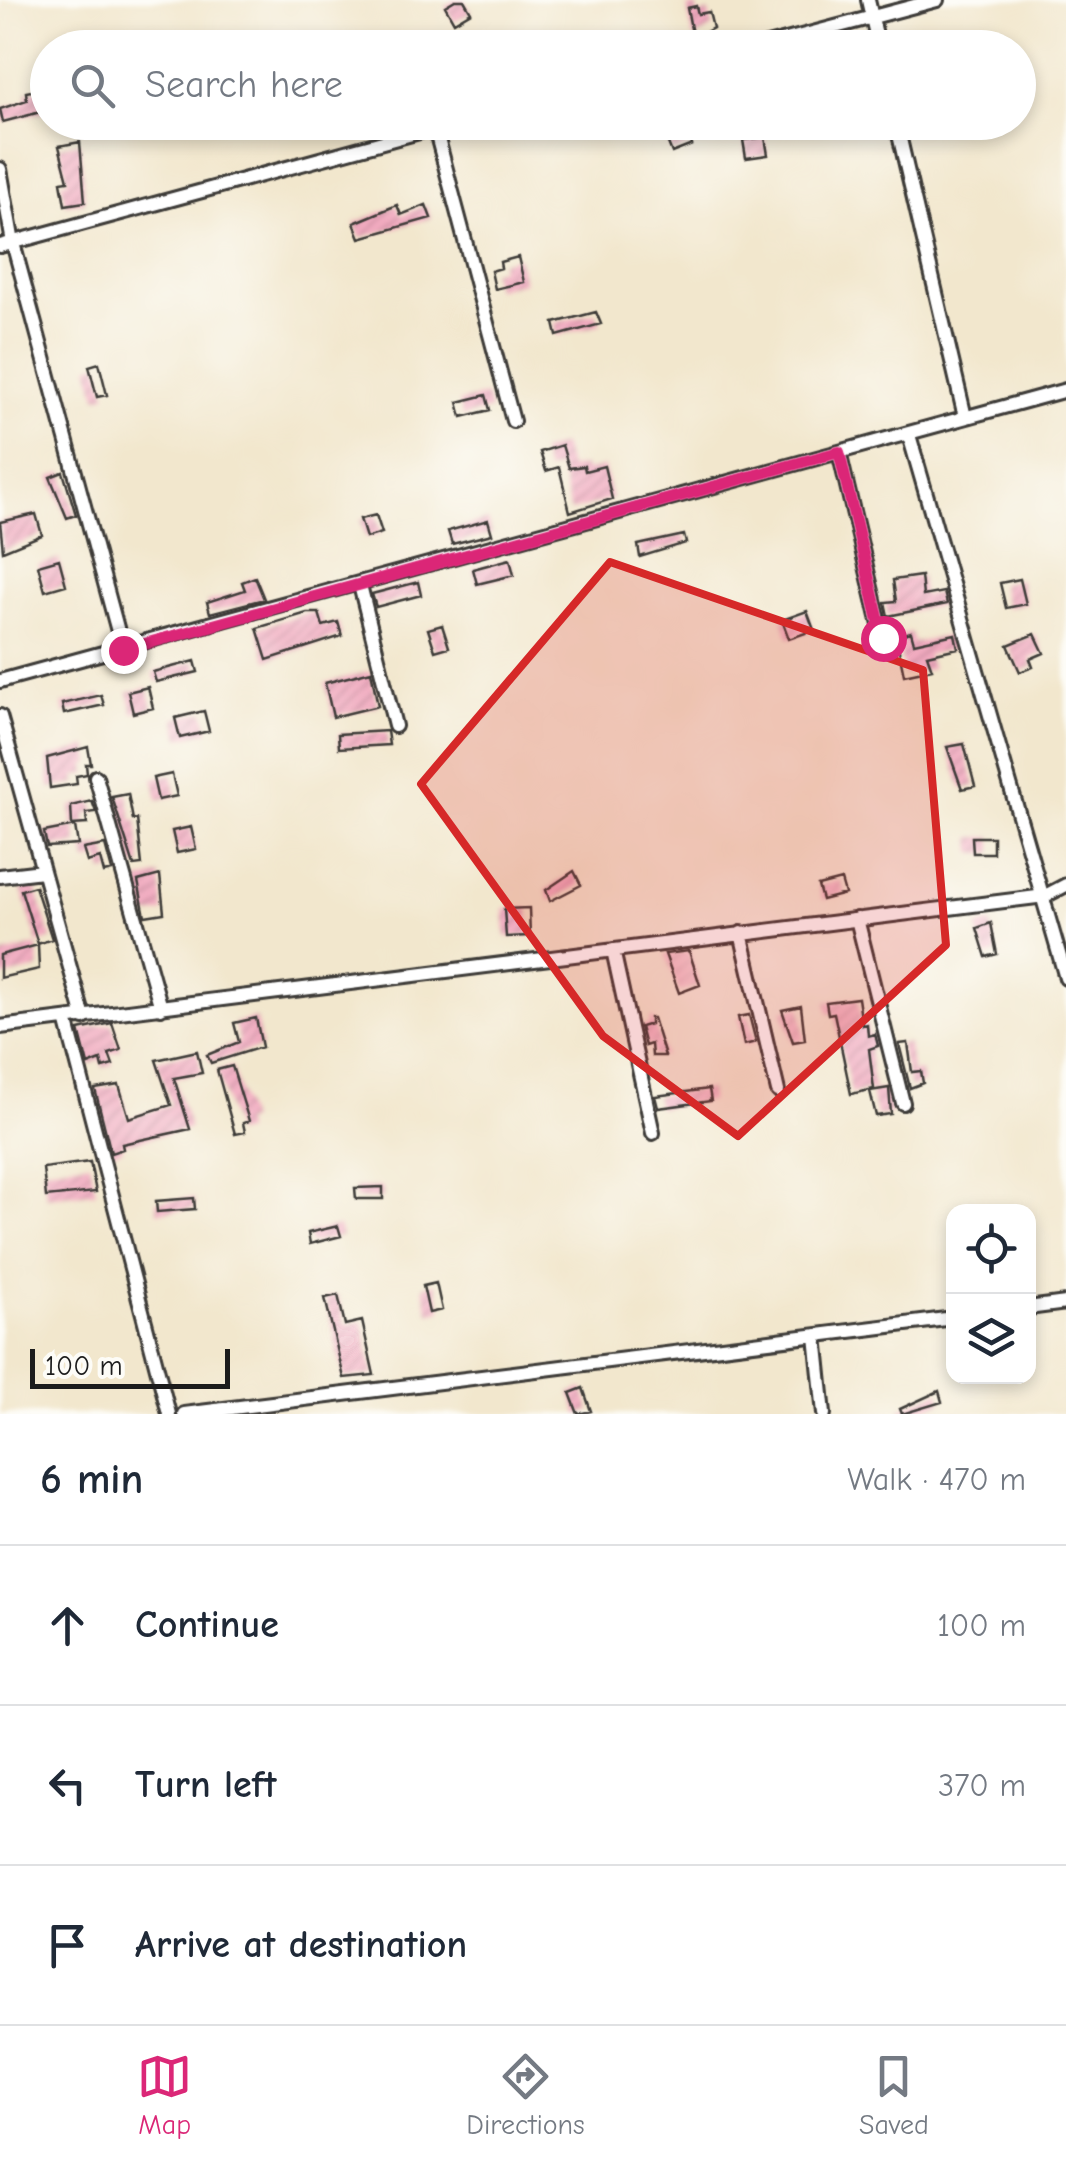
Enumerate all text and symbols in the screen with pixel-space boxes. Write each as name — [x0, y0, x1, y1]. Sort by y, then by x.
search box — [30, 30, 1036, 140]
icon: search — [65, 58, 120, 113]
text: Search here — [145, 63, 343, 107]
route start — [861, 616, 907, 662]
route end — [101, 628, 147, 674]
map controls — [946, 1204, 1036, 1384]
button: locate — [946, 1204, 1036, 1294]
button: layers — [946, 1294, 1036, 1384]
scale bar — [30, 1344, 230, 1388]
text: 100 m — [45, 1350, 123, 1382]
text: 6 min — [40, 1455, 143, 1504]
text: Walk · 470 m — [847, 1461, 1026, 1498]
icon: ahead — [40, 1598, 95, 1653]
text: Continue — [135, 1603, 279, 1647]
text: 100 m — [937, 1607, 1026, 1644]
icon: left — [40, 1758, 95, 1813]
text: Turn left — [135, 1763, 276, 1807]
text: 370 m — [938, 1767, 1026, 1804]
icon: arrive — [40, 1918, 95, 1973]
text: Arrive at destination — [135, 1923, 467, 1967]
tab: Map — [137, 2049, 192, 2141]
tab: Directions — [466, 2049, 585, 2141]
tab: Saved — [859, 2049, 929, 2141]

